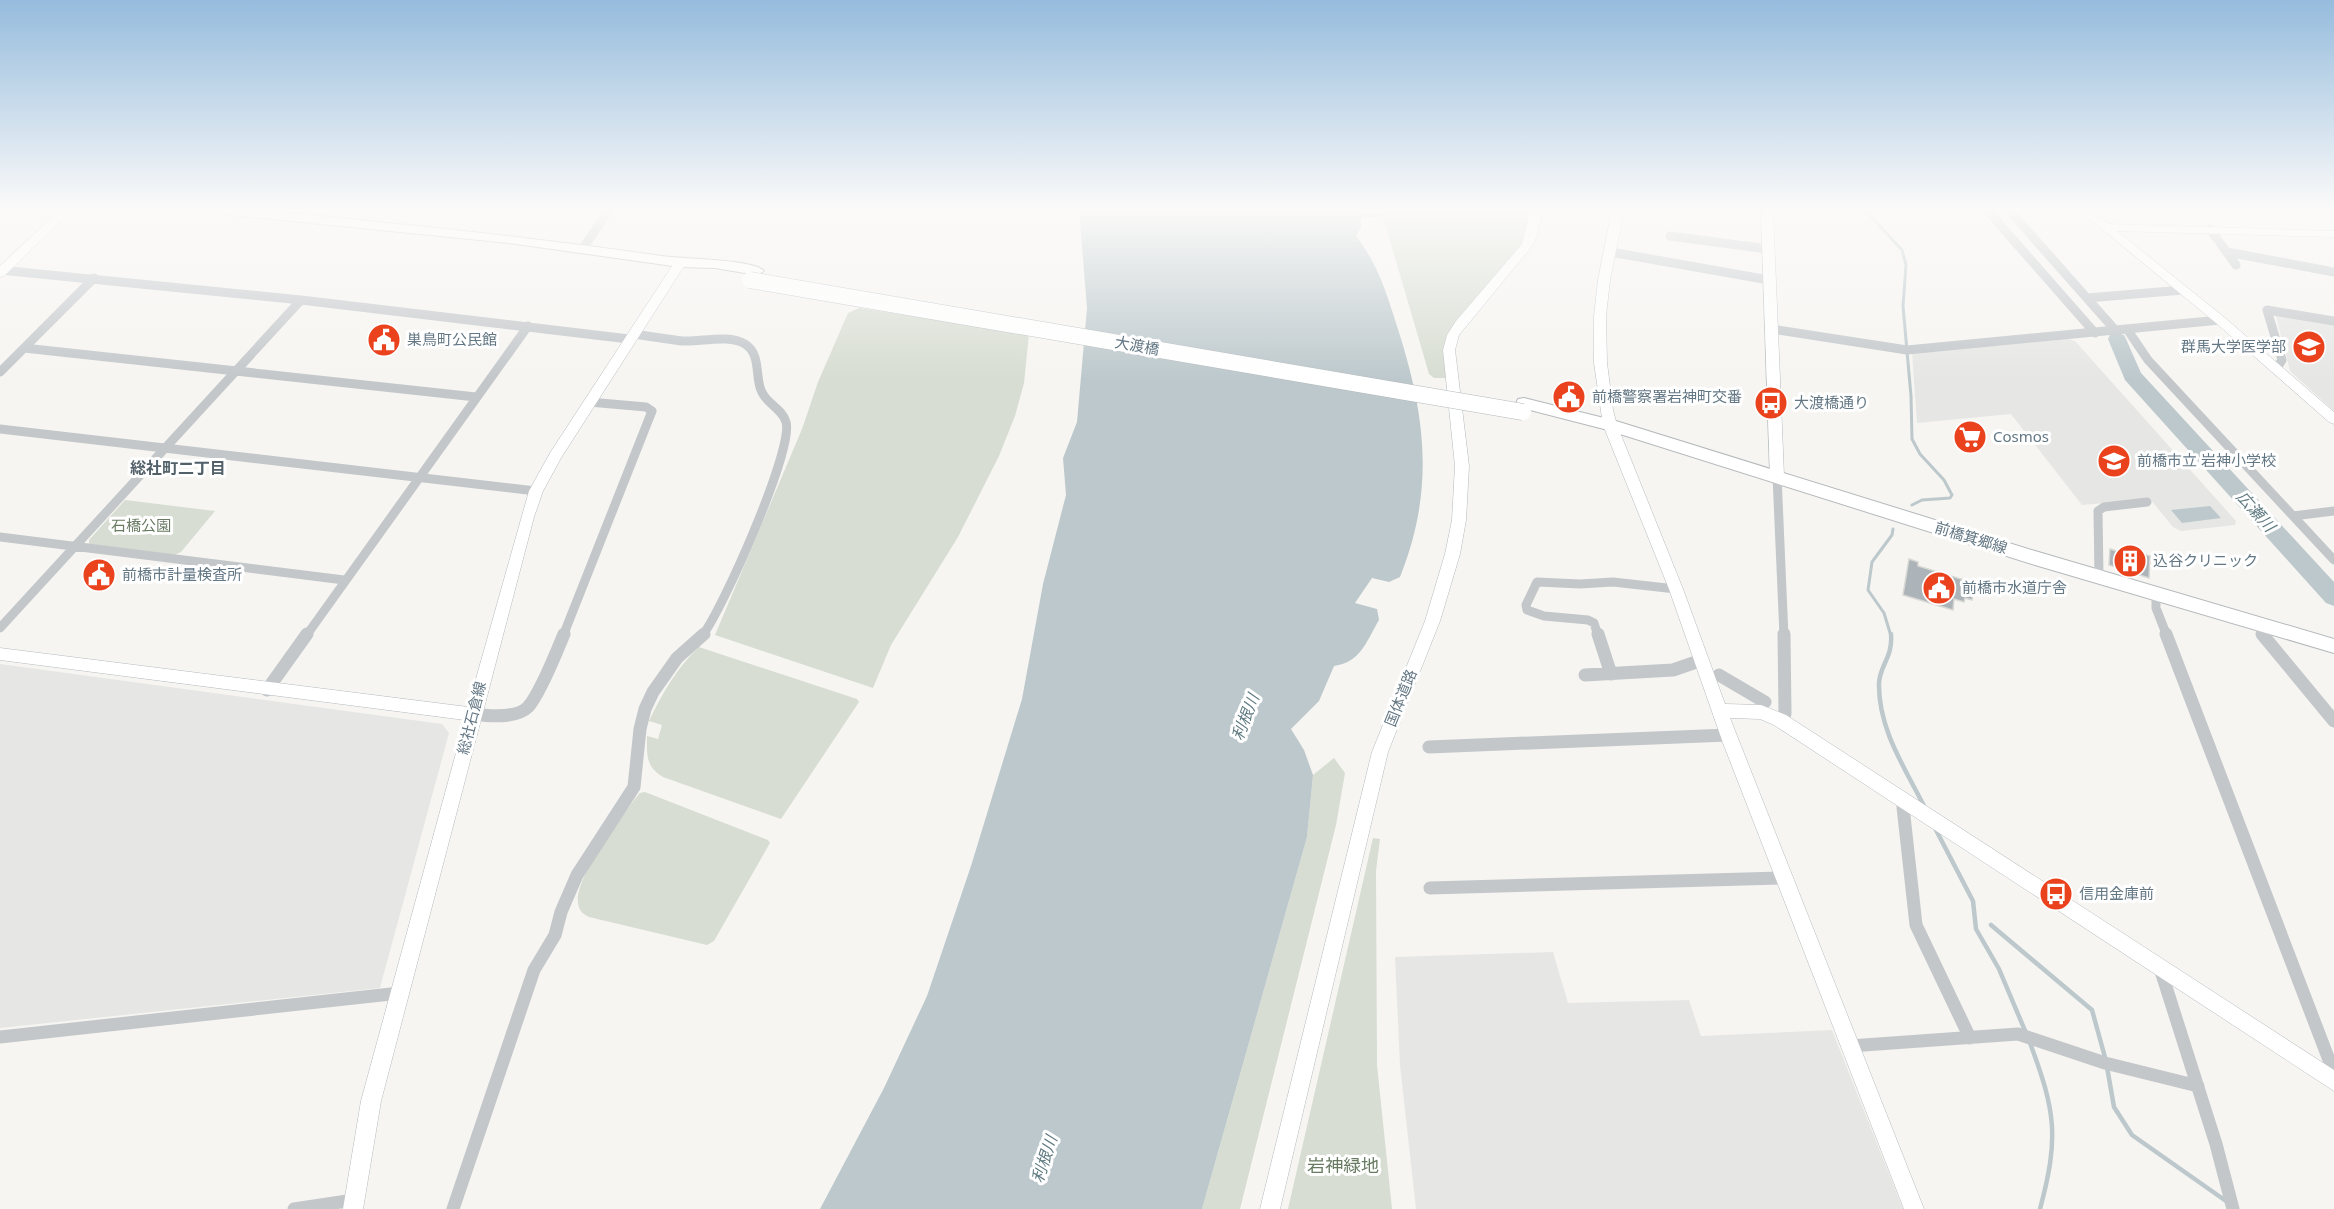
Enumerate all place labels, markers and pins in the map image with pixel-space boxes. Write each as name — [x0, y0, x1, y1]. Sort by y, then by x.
public building icon: 巣鳥町公民館 — [366, 322, 402, 358]
place label: 巣鳥町公民館 — [407, 329, 497, 349]
school or university icon: 群馬大学医学部 — [2291, 329, 2327, 365]
place label: 群馬大学医学部 — [2181, 336, 2286, 356]
public building icon: 前橋警察署岩神町交番 — [1551, 379, 1587, 415]
bus stop icon: 大渡橋通り — [1753, 385, 1789, 421]
place label: 前橋警察署岩神町交番 — [1592, 386, 1742, 406]
place label: 大渡橋通り — [1794, 392, 1869, 412]
supermarket icon: Cosmos — [1952, 419, 1988, 455]
place label: Cosmos — [1993, 426, 2049, 446]
school or university icon: 前橋市立 岩神小学校 — [2096, 443, 2132, 479]
place label: 前橋市立 岩神小学校 — [2137, 450, 2276, 470]
building icon: 込谷クリニック — [2112, 543, 2148, 579]
place label: 込谷クリニック — [2153, 550, 2258, 570]
public building icon: 前橋市計量検査所 — [81, 557, 117, 593]
place label: 前橋市計量検査所 — [122, 564, 242, 584]
public building icon: 前橋市水道庁舎 — [1921, 570, 1957, 606]
place label: 前橋市水道庁舎 — [1962, 577, 2067, 597]
bus stop icon: 信用金庫前 — [2038, 876, 2074, 912]
place label: 信用金庫前 — [2079, 883, 2154, 903]

